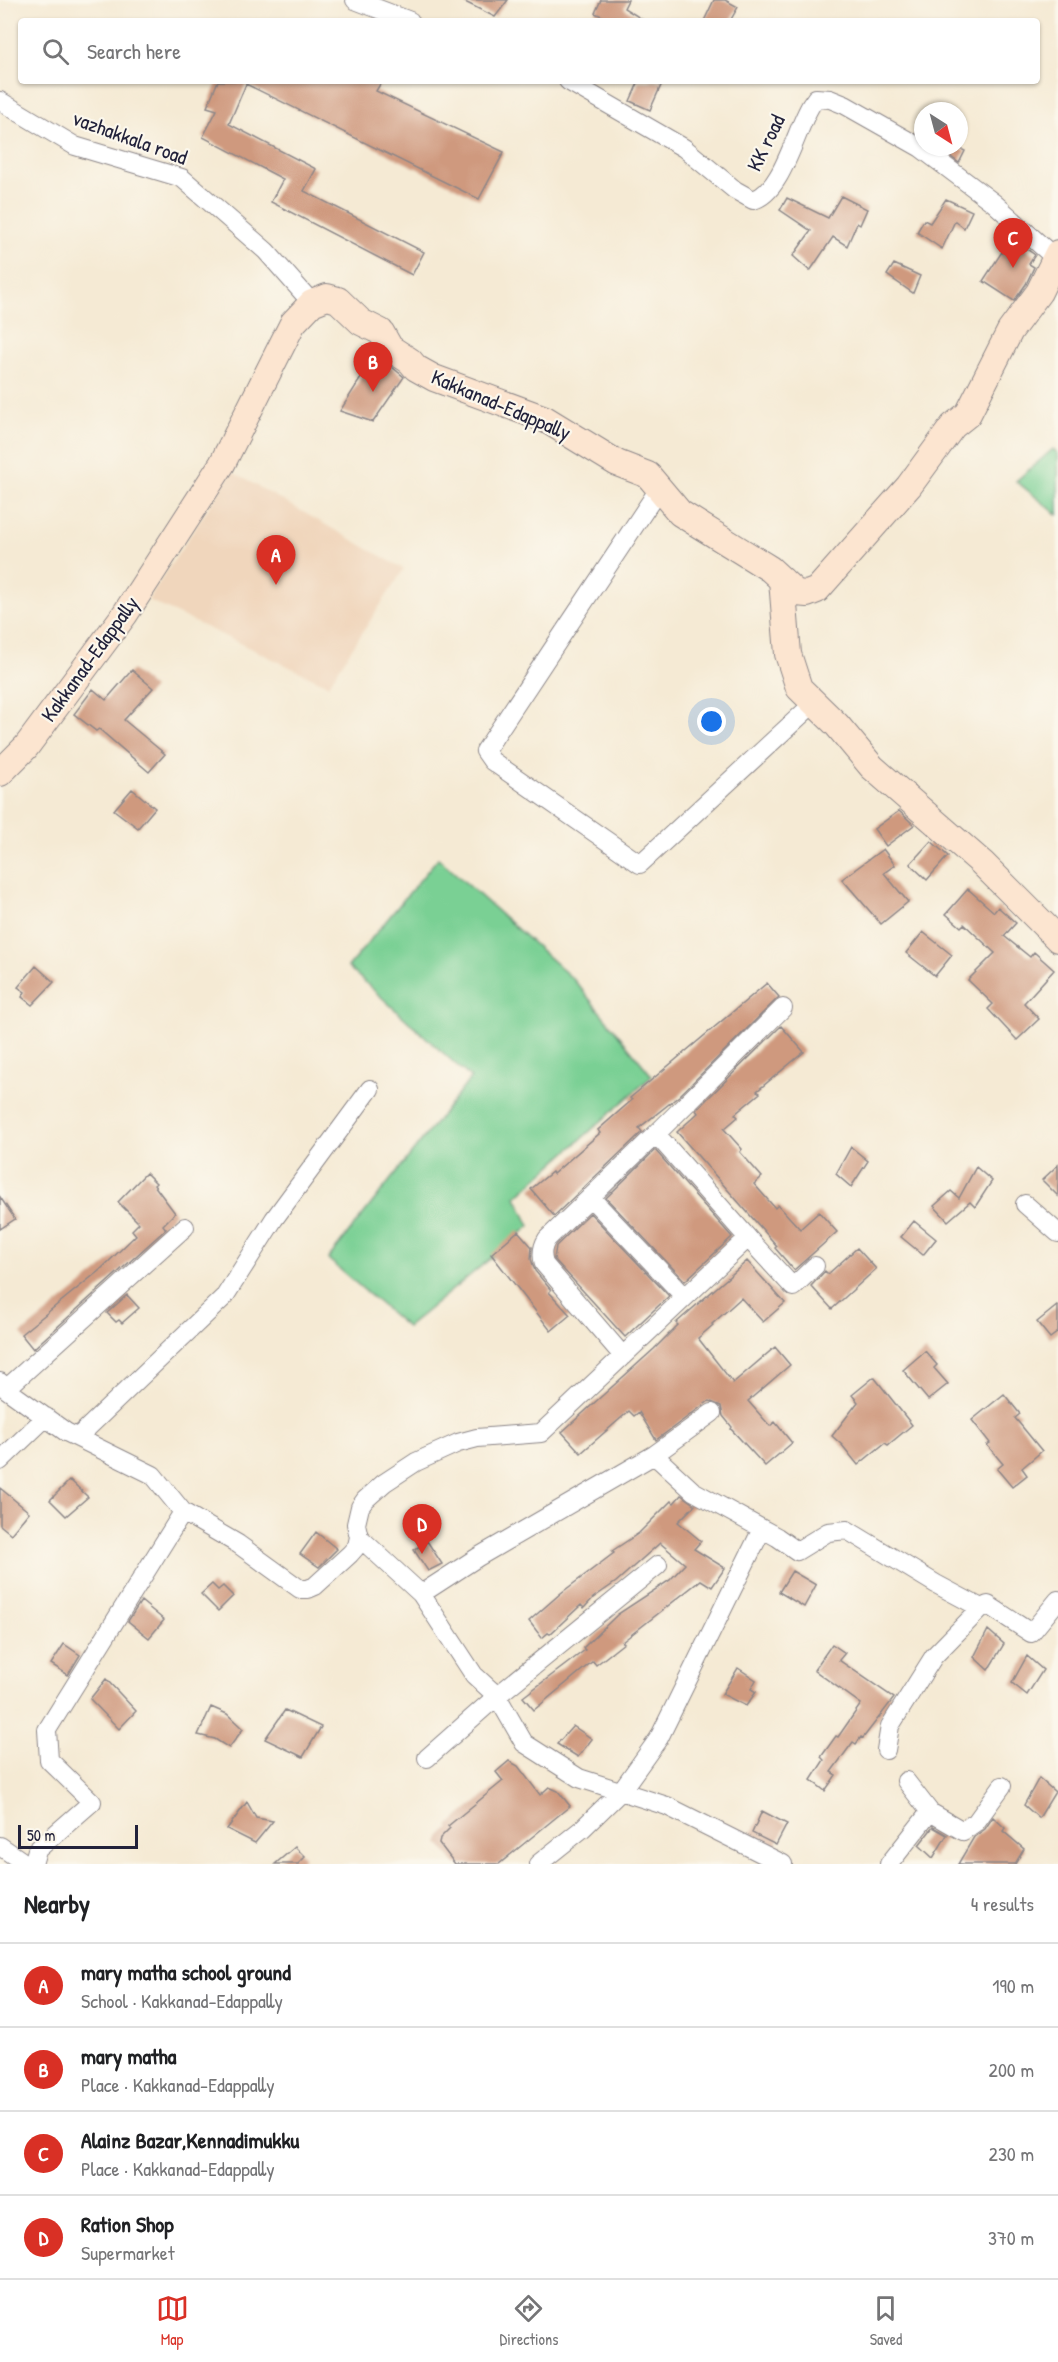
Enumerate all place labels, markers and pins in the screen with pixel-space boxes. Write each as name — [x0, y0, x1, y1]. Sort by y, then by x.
pin: C — [994, 218, 1032, 268]
pin: B — [354, 342, 392, 392]
pin: A — [256, 536, 296, 585]
pin: D — [402, 1504, 442, 1554]

